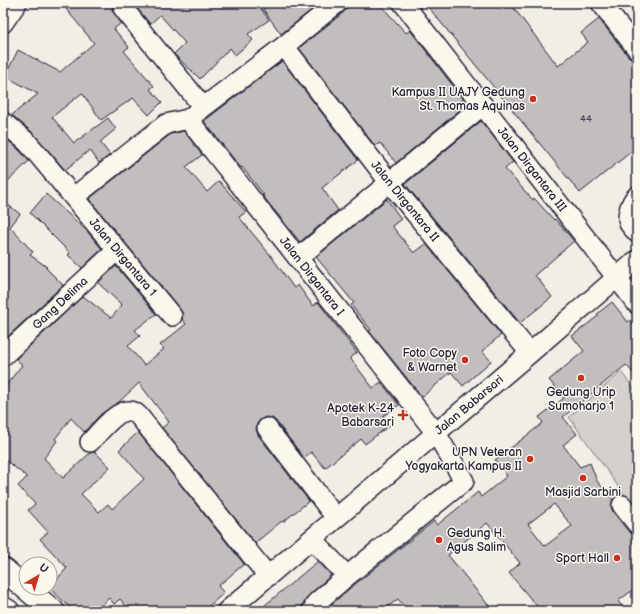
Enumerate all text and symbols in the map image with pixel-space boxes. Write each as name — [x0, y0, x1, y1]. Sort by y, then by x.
place label: Kampus II UAJY Gedung St. Thomas Aquinas — [391, 85, 525, 114]
marker: Kampus II UAJY Gedung St. Thomas Aquinas — [528, 94, 538, 104]
house number: 44 — [580, 113, 592, 125]
street label: Jalan Dirgantara III — [494, 124, 570, 215]
street label: Jalan Dirgantara II — [367, 158, 442, 245]
street label: Jalan Dirgantara 1 — [86, 215, 160, 299]
street label: Jalan Dirgantara I — [276, 234, 347, 319]
street label: Gang Delima — [29, 274, 91, 333]
place label: Foto Copy & Warnet — [403, 346, 458, 375]
marker: Foto Copy & Warnet — [460, 355, 470, 365]
street label: Jalan Babarsari — [432, 372, 507, 438]
marker: Gedung Urip Sumoharjo 1 — [576, 373, 586, 383]
place label: Gedung Urip Sumoharjo 1 — [546, 385, 616, 414]
place label: Apotek K-24 Babarsari — [327, 401, 395, 430]
marker: Apotek K-24 Babarsari — [397, 409, 409, 421]
place label: UPN Veteran Yogyakarta Kampus II — [405, 445, 522, 474]
marker: UPN Veteran Yogyakarta Kampus II — [525, 454, 535, 464]
marker: Masjid Sarbini — [578, 473, 588, 483]
place label: Masjid Sarbini — [545, 485, 621, 500]
place label: Gedung H. Agus Salim — [447, 526, 506, 555]
marker: Gedung H. Agus Salim — [434, 535, 444, 545]
place label: Sport Hall — [556, 551, 609, 566]
marker: Sport Hall — [612, 553, 622, 563]
north arrow — [18, 556, 58, 596]
text: U — [37, 561, 51, 576]

